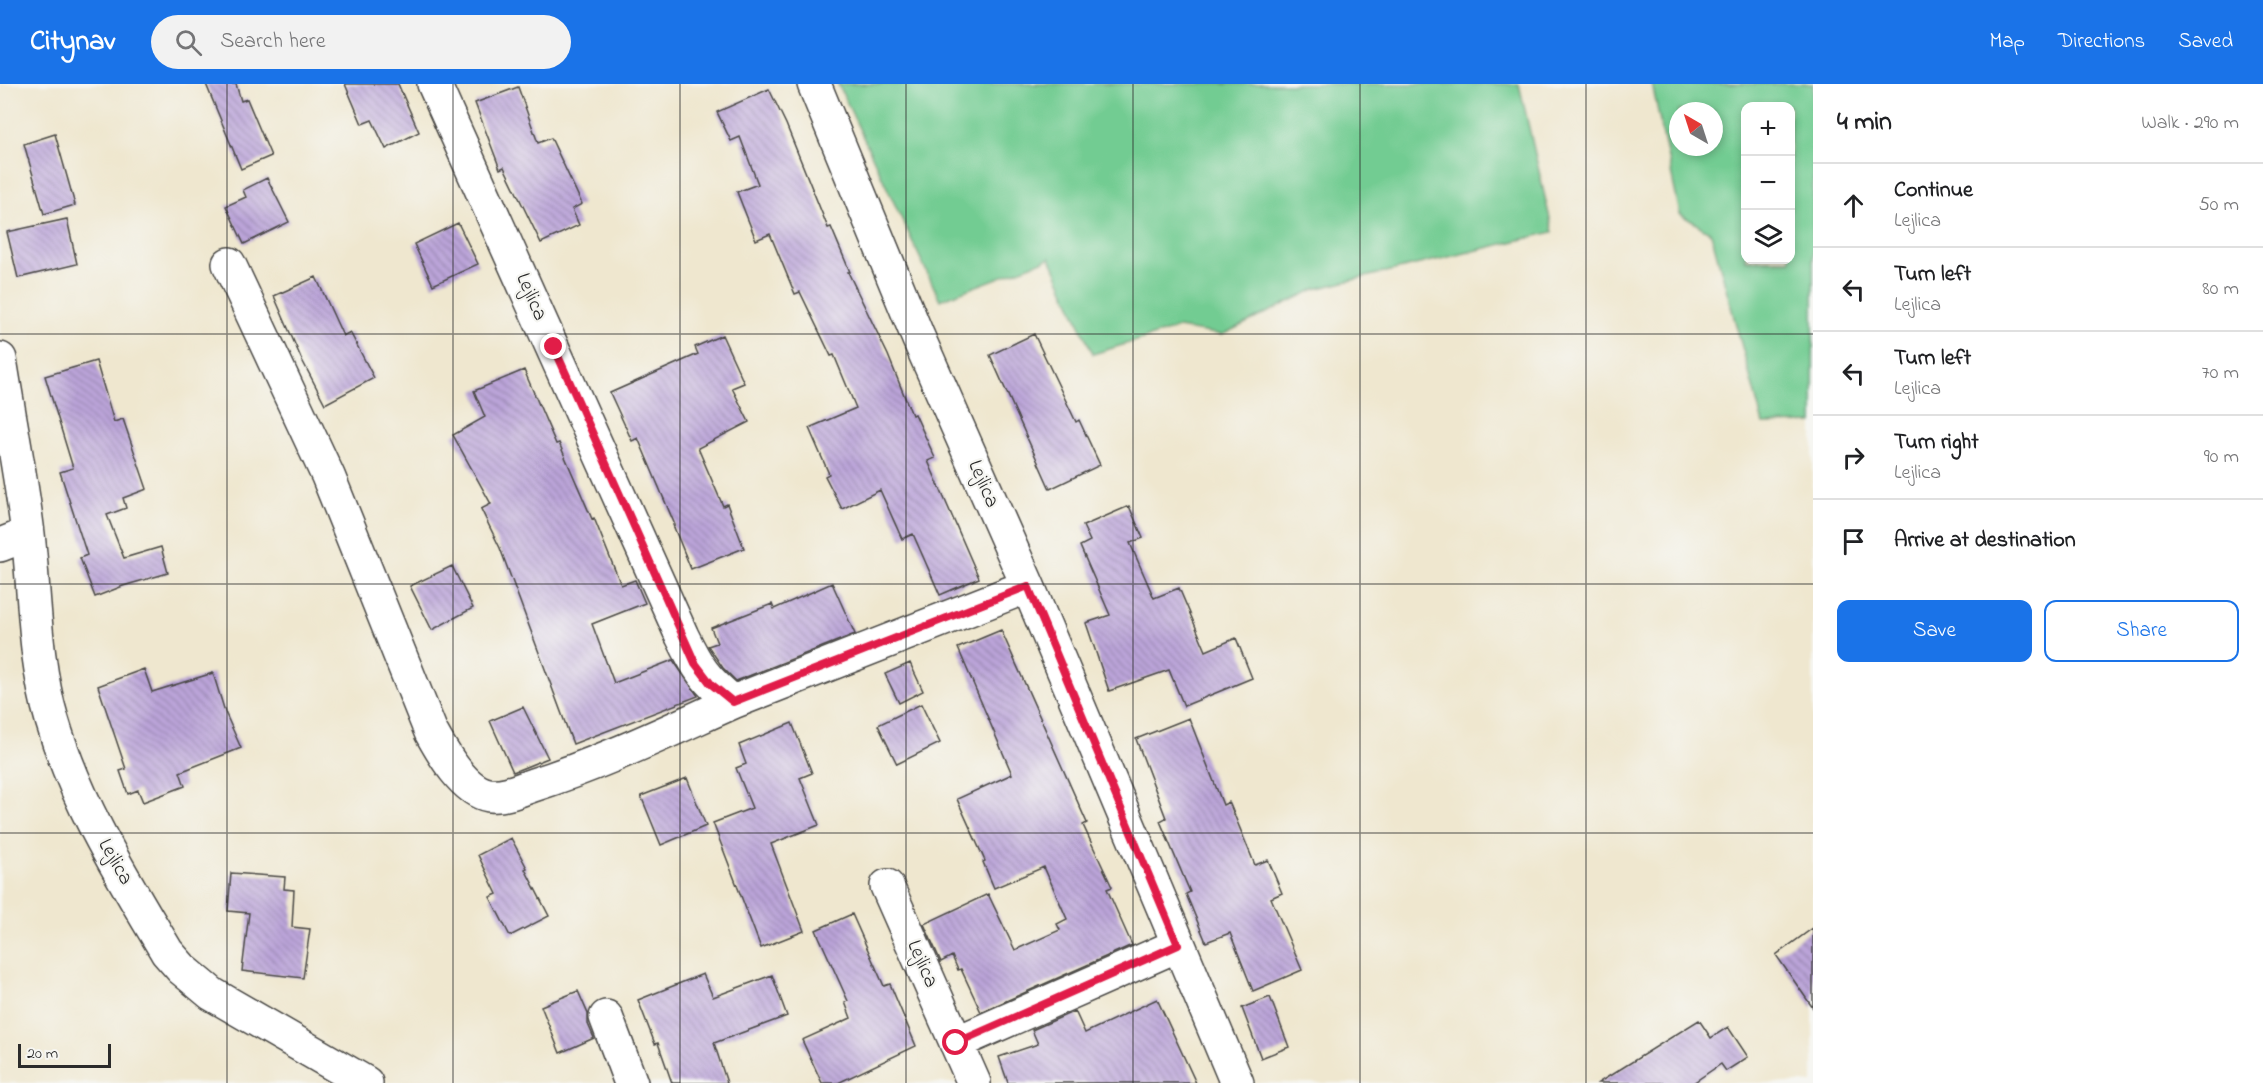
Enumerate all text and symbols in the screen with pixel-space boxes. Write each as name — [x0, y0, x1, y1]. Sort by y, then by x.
search box — [151, 15, 571, 69]
text: Citynav — [30, 22, 115, 63]
icon: search — [172, 26, 205, 59]
text: Search here — [220, 26, 326, 58]
text: Map — [1989, 27, 2025, 57]
text: Directions — [2058, 27, 2145, 57]
text: Saved — [2178, 27, 2233, 57]
north arrow — [1669, 102, 1723, 156]
map controls — [1741, 102, 1795, 264]
button: + — [1741, 102, 1795, 156]
text: 4 min — [1837, 104, 1892, 142]
text: Walk · 290 m — [2141, 109, 2239, 138]
button: − — [1741, 156, 1795, 210]
text: Continue — [1894, 175, 1973, 207]
icon: ahead — [1837, 189, 1870, 222]
text: 50 m — [2198, 191, 2239, 220]
text: Lejlica — [1894, 207, 1941, 236]
button: layers — [1741, 210, 1795, 264]
text: Turn left — [1894, 259, 1971, 291]
street label: Lejlica — [507, 268, 555, 326]
icon: left — [1837, 273, 1870, 306]
text: 80 m — [2202, 275, 2239, 304]
text: Lejlica — [1894, 291, 1941, 320]
route end — [540, 333, 566, 359]
text: Turn left — [1894, 343, 1971, 375]
icon: left — [1837, 357, 1870, 390]
text: 70 m — [2202, 359, 2239, 388]
text: Lejlica — [1894, 375, 1941, 404]
text: Turn right — [1894, 427, 1979, 459]
icon: right — [1837, 441, 1870, 474]
text: 90 m — [2204, 443, 2239, 472]
street label: Lejlica — [959, 455, 1007, 513]
text: Lejlica — [1894, 459, 1941, 488]
icon: arrive — [1837, 525, 1870, 558]
text: Arrive at destination — [1894, 525, 2076, 557]
button: Save — [1837, 600, 2032, 662]
button: Share — [2044, 600, 2239, 662]
street label: Lejlica — [90, 833, 140, 891]
street label: Lejlica — [898, 935, 946, 993]
route start — [942, 1029, 968, 1055]
scale bar — [18, 1041, 111, 1068]
text: 20 m — [27, 1042, 58, 1066]

